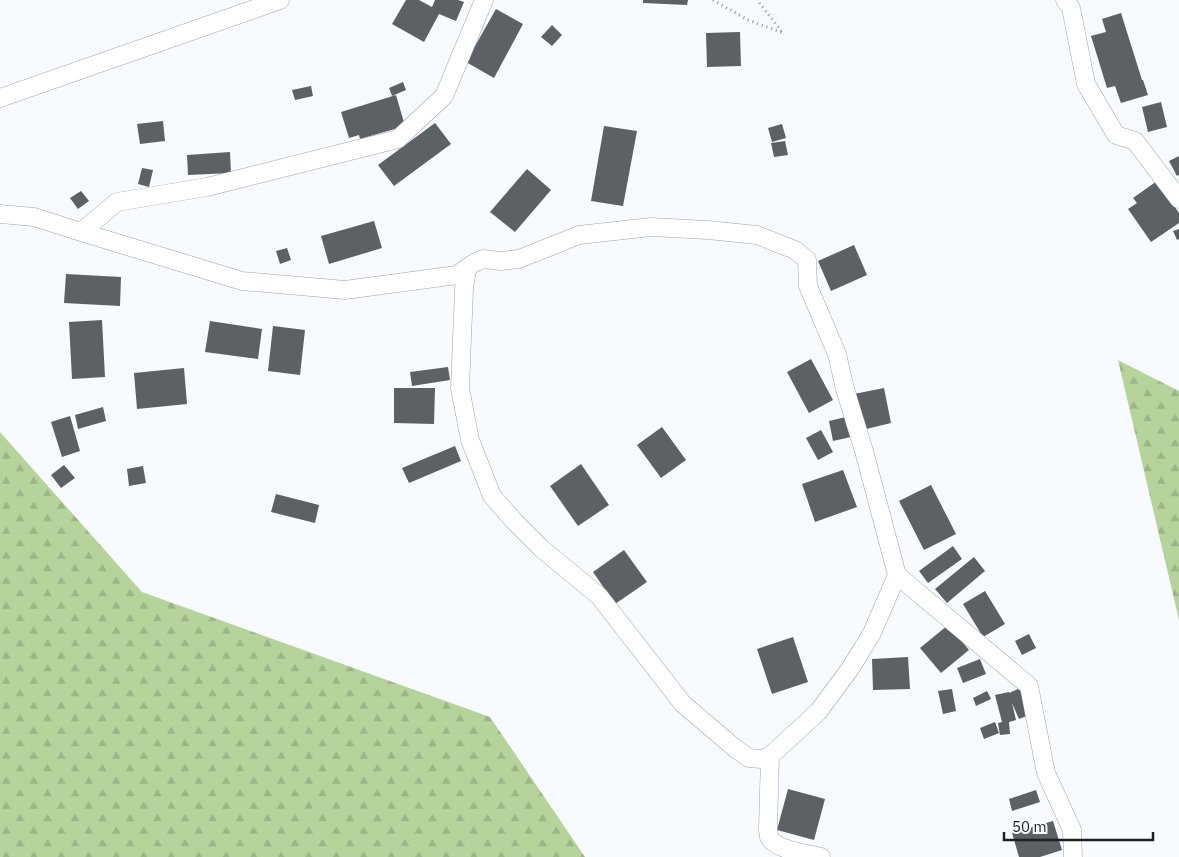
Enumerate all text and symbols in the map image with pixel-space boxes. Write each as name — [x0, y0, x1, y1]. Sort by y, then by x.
scale bar — [1004, 810, 1153, 842]
text: 50 m — [1012, 817, 1047, 836]

